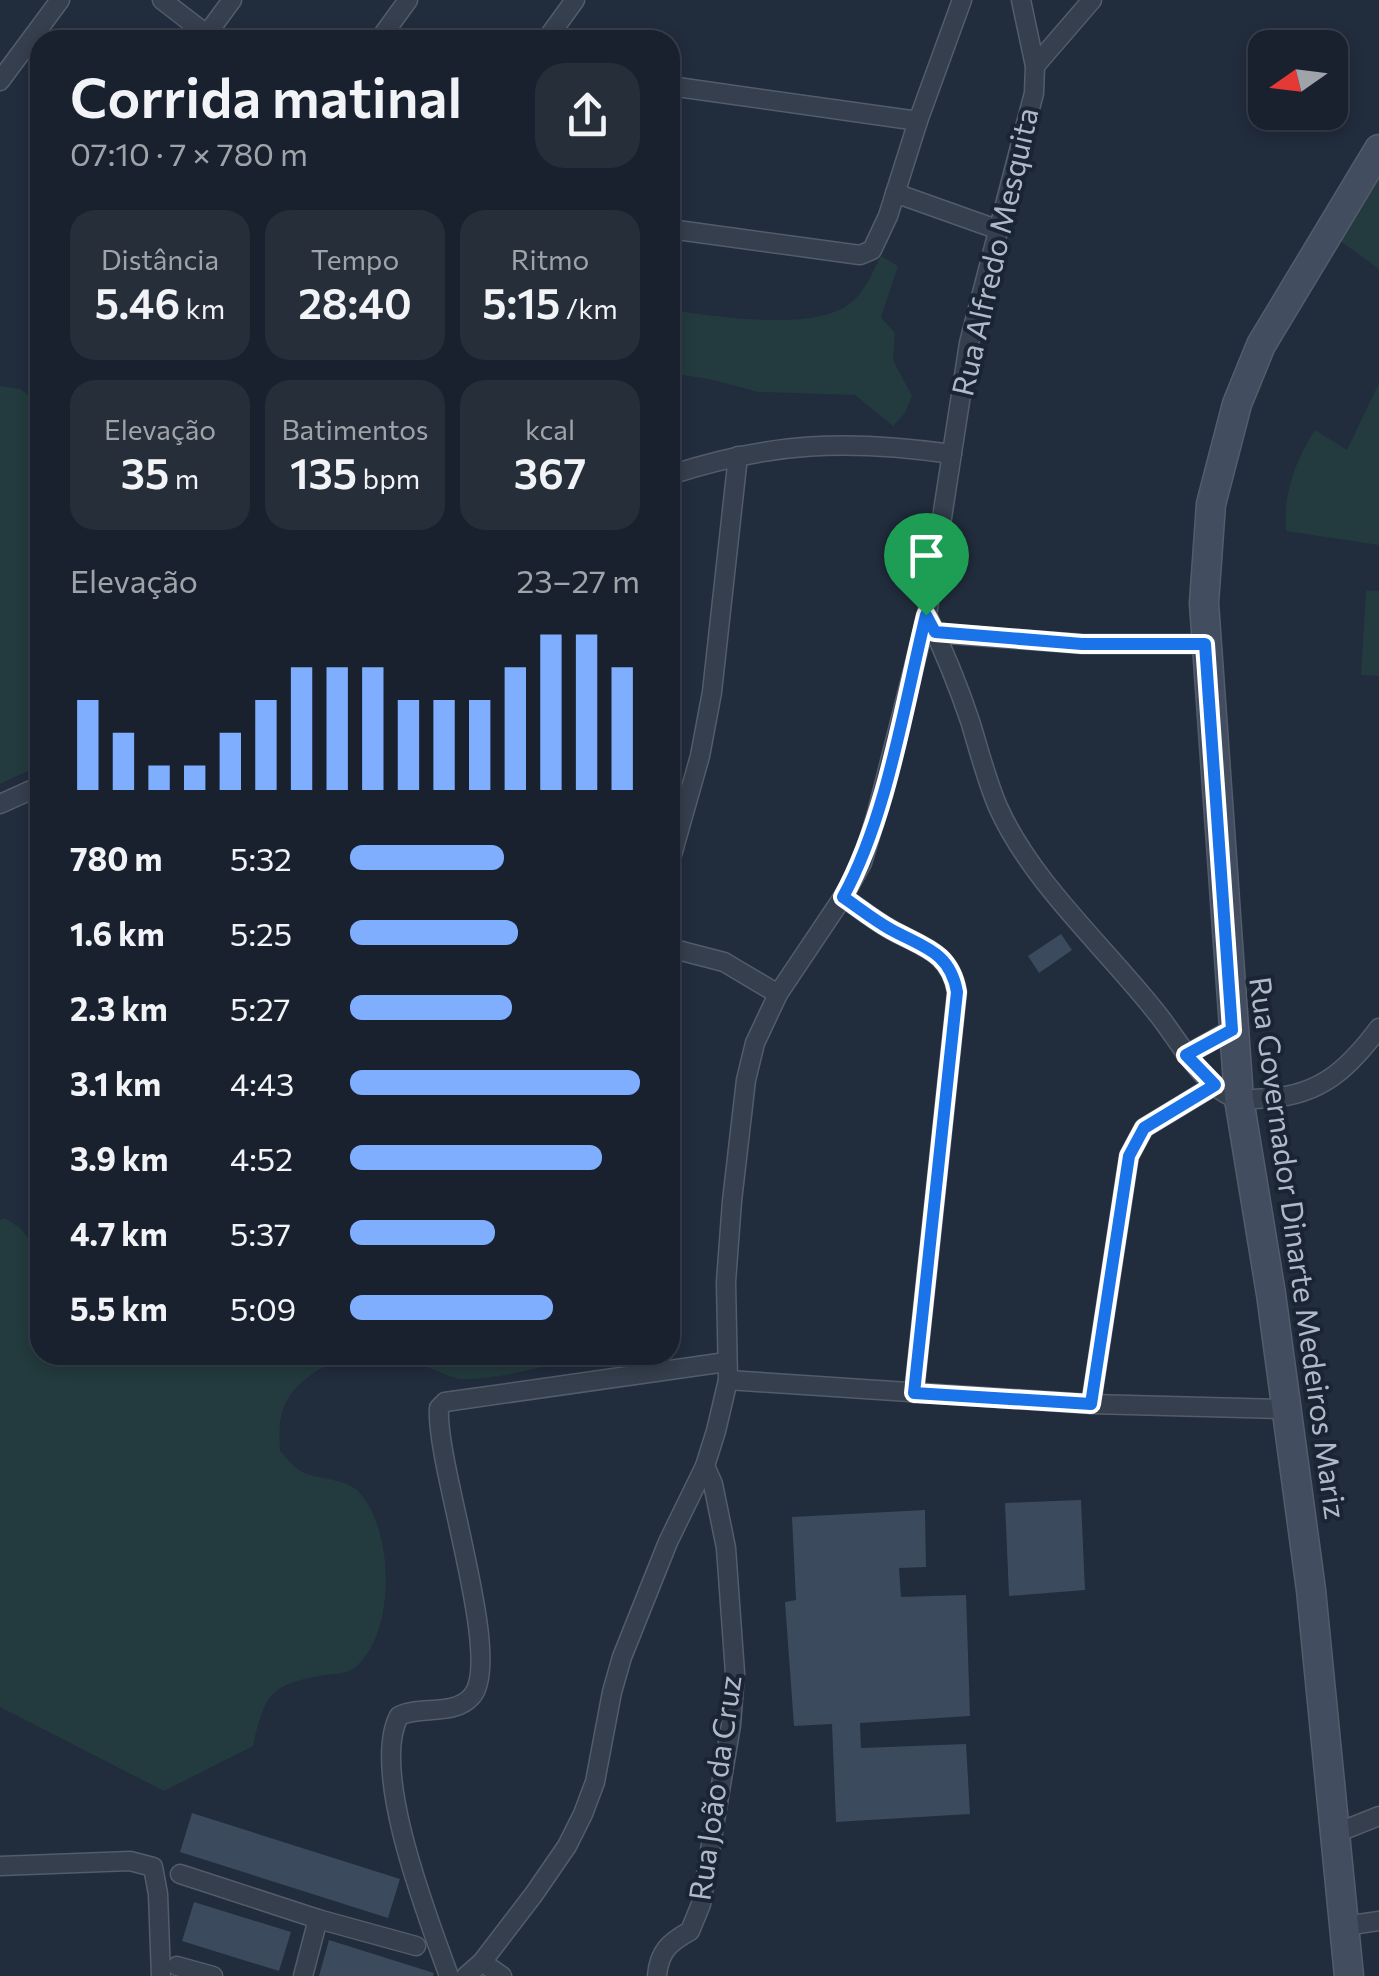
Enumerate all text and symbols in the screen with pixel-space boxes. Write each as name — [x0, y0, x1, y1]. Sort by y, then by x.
north arrow — [1248, 30, 1348, 130]
map controls — [1248, 30, 1348, 130]
text: Corrida matinal — [70, 62, 462, 129]
button: share — [535, 63, 640, 168]
street label: Rua Alfredo Mesquita — [942, 104, 1045, 399]
text: 07:10 · 7 × 780 m — [70, 133, 308, 173]
text: Distância — [101, 242, 219, 276]
text: Tempo — [311, 242, 399, 276]
text: Ritmo — [511, 242, 589, 276]
text: 5.46 — [95, 276, 180, 328]
text: 28:40 — [298, 276, 412, 328]
text: 5:15 — [482, 276, 560, 328]
text: km — [180, 291, 225, 325]
text: /km — [560, 291, 618, 325]
text: Elevação — [104, 412, 216, 446]
text: Batimentos — [281, 412, 429, 446]
text: kcal — [525, 412, 575, 446]
text: 35 — [121, 446, 169, 498]
text: 135 — [290, 446, 357, 498]
text: 367 — [514, 446, 586, 498]
text: m — [169, 461, 199, 495]
text: bpm — [357, 461, 420, 495]
pin — [884, 513, 969, 616]
icon: arrive — [899, 528, 954, 583]
text: Elevação — [70, 560, 198, 600]
text: 23–27 m — [517, 560, 640, 600]
text: 780 m — [70, 838, 162, 878]
text: 5:32 — [230, 838, 292, 878]
text: 1.6 km — [70, 913, 165, 953]
text: 5:25 — [230, 913, 292, 953]
street label: Rua Governador Dinarte Medeiros Mariz — [1243, 974, 1356, 1521]
text: 2.3 km — [70, 988, 168, 1028]
text: 5:27 — [230, 988, 291, 1028]
text: 3.1 km — [70, 1063, 161, 1103]
text: 4:43 — [230, 1063, 294, 1103]
text: 3.9 km — [70, 1138, 168, 1178]
text: 4:52 — [230, 1138, 293, 1178]
text: 4.7 km — [70, 1213, 168, 1253]
text: 5:37 — [230, 1213, 291, 1253]
text: 5.5 km — [70, 1288, 168, 1328]
text: 5:09 — [230, 1288, 296, 1328]
street label: Rua João da Cruz — [679, 1673, 748, 1903]

